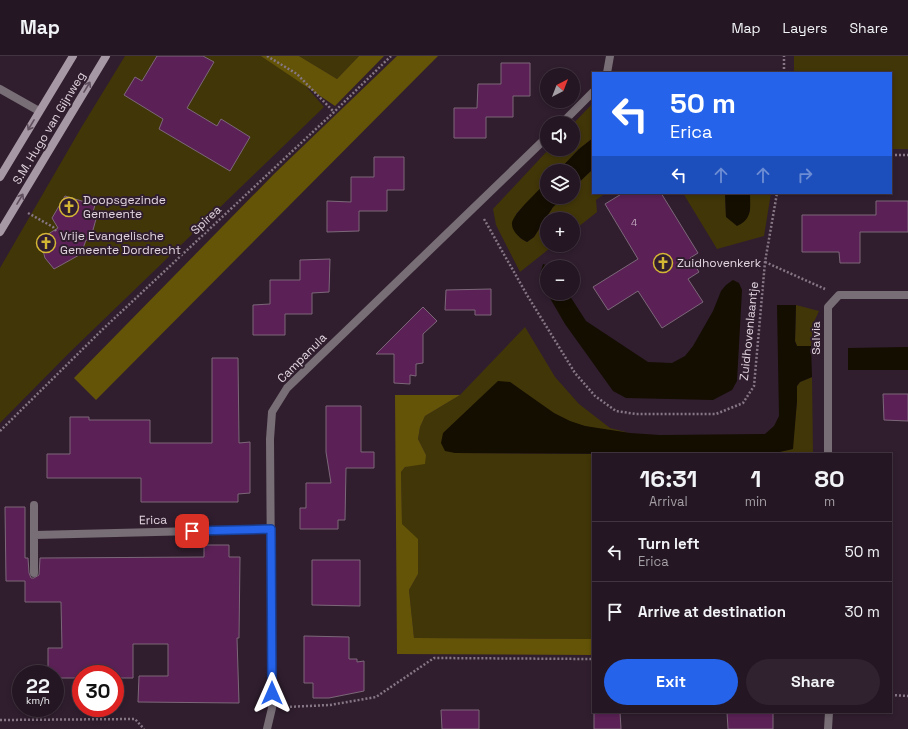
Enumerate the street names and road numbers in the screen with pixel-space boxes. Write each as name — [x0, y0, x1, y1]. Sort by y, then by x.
street label: S.M. Hugo van Gijnweg — [9, 69, 89, 187]
street label: Spirea — [187, 202, 225, 238]
street label: Zuidhovenlaantje — [736, 281, 762, 381]
street label: Salvia — [808, 321, 824, 355]
street label: Campanula — [274, 330, 330, 386]
street label: Erica — [139, 512, 167, 528]

